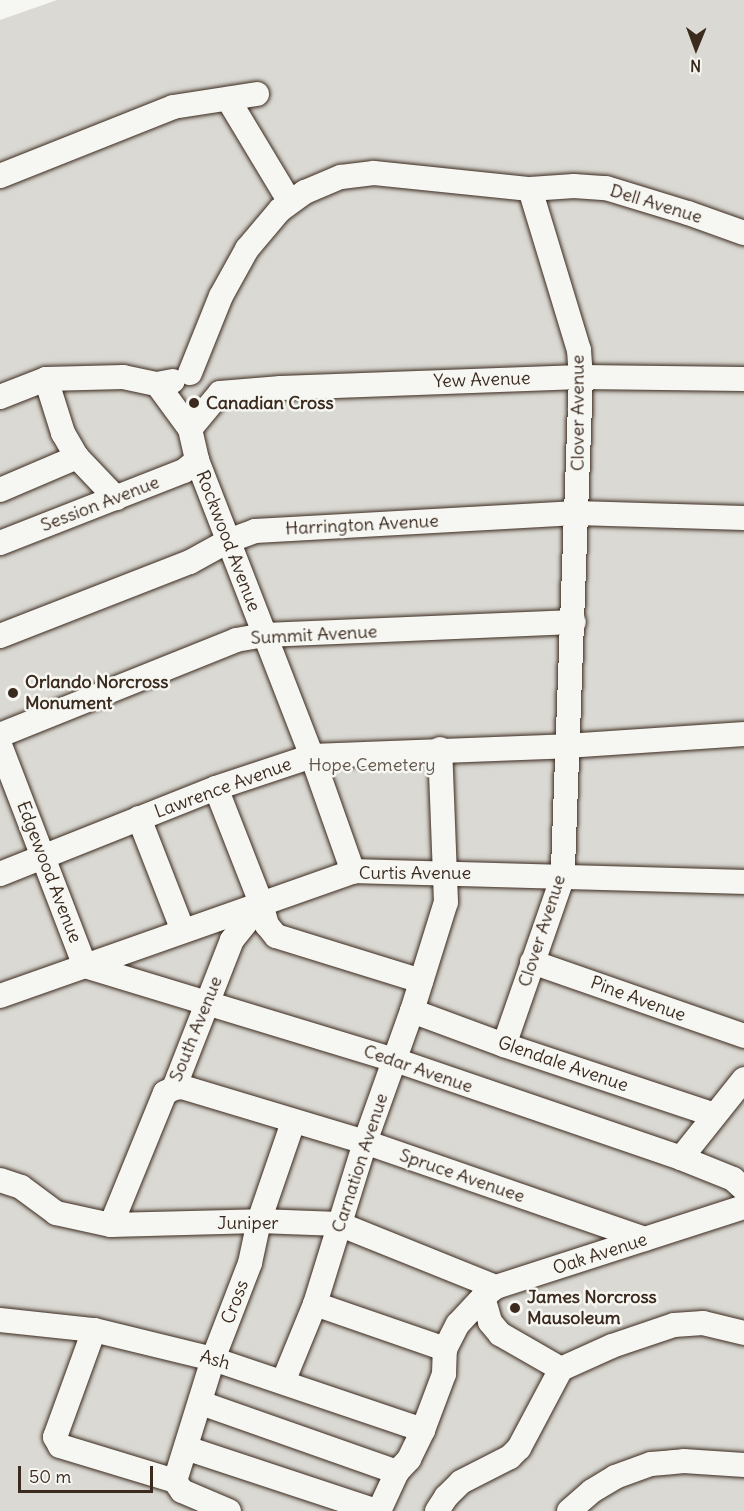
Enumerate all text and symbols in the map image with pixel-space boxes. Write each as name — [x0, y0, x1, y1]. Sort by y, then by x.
north arrow — [666, 18, 726, 78]
text: N — [690, 56, 701, 76]
street label: Dell Avenue — [607, 180, 705, 228]
street label: Clover Avenue — [567, 355, 589, 471]
street label: Yew Avenue — [433, 368, 531, 392]
place label: Canadian Cross — [206, 392, 334, 414]
marker: Canadian Cross — [187, 396, 201, 410]
street label: Rockwood Avenue — [191, 467, 265, 615]
street label: Session Avenue — [38, 471, 162, 537]
street label: Harrington Avenue — [285, 510, 439, 540]
street label: Summit Avenue — [250, 621, 378, 649]
place label: Orlando Norcross Monument — [25, 672, 168, 714]
marker: Orlando Norcross Monument — [6, 686, 20, 700]
street label: Lawrence Avenue — [152, 753, 294, 823]
park label: Hope Cemetery — [309, 754, 435, 776]
street label: Edgewood Avenue — [12, 798, 86, 946]
street label: Curtis Avenue — [359, 862, 471, 884]
street label: Clover Avenue — [514, 872, 570, 990]
street label: Pine Avenue — [588, 972, 688, 1026]
street label: South Avenue — [165, 973, 227, 1085]
street label: Glendale Avenue — [495, 1032, 631, 1096]
street label: Cedar Avenue — [361, 1040, 475, 1098]
street label: Carnation Avenue — [327, 1091, 393, 1235]
street label: Spruce Avenuee — [397, 1144, 527, 1208]
street label: Juniper — [217, 1212, 279, 1234]
street label: Oak Avenue — [550, 1229, 650, 1279]
street label: Cross — [217, 1277, 253, 1327]
place label: James Norcross Mausoleum — [527, 1287, 657, 1330]
marker: James Norcross Mausoleum — [508, 1301, 522, 1315]
street label: Ash — [198, 1345, 232, 1375]
scale bar — [21, 1454, 156, 1492]
text: 50 m — [29, 1465, 71, 1488]

